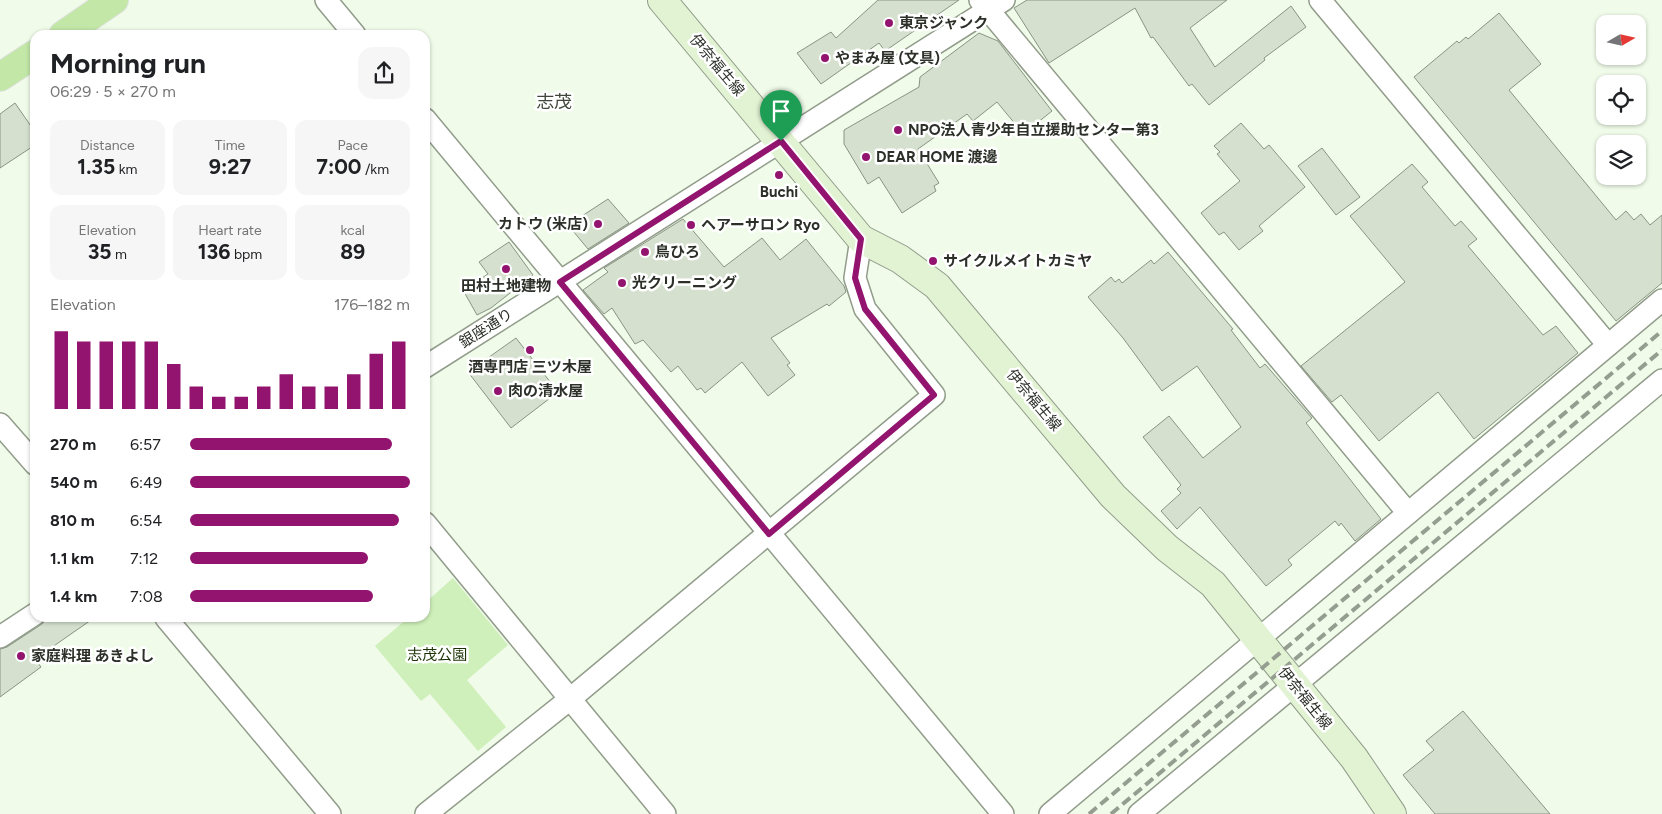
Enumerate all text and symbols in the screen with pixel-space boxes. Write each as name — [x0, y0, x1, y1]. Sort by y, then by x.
place label: 東京ジャンク — [899, 14, 988, 32]
north arrow — [1596, 15, 1646, 65]
map controls — [1596, 15, 1646, 185]
marker: 東京ジャンク — [883, 17, 895, 29]
street label: 伊奈福生線 — [686, 30, 748, 100]
text: Morning run — [50, 46, 206, 80]
button: share — [358, 47, 410, 99]
place label: やまみ屋 (文具) — [835, 49, 940, 67]
marker: やまみ屋 (文具) — [819, 52, 831, 64]
button: locate — [1596, 75, 1646, 125]
text: 06:29 · 5 × 270 m — [50, 82, 176, 101]
pin — [760, 90, 802, 141]
district label: 志茂 — [536, 91, 572, 113]
icon: arrive — [767, 97, 795, 125]
place label: NPO法人青少年自立援助センター第3 — [908, 121, 1159, 139]
marker: NPO法人青少年自立援助センター第3 — [892, 124, 904, 136]
button: layers — [1596, 135, 1646, 185]
text: Distance — [80, 137, 135, 154]
text: Time — [215, 137, 245, 154]
text: Pace — [337, 137, 368, 154]
place label: DEAR HOME 渡邊 — [876, 148, 998, 166]
marker: DEAR HOME 渡邊 — [860, 151, 872, 163]
text: 1.35 — [77, 154, 115, 179]
text: 9:27 — [209, 154, 251, 179]
text: 7:00 — [316, 154, 361, 179]
text: km — [115, 161, 137, 178]
text: /km — [361, 161, 389, 178]
marker: Buchi — [773, 169, 785, 181]
place label: Buchi — [760, 183, 798, 201]
place label: カトウ (米店) — [498, 215, 588, 233]
place label: ヘアーサロン Ryo — [701, 216, 820, 234]
marker: カトウ (米店) — [592, 218, 604, 230]
marker: ヘアーサロン Ryo — [685, 219, 697, 231]
text: Elevation — [79, 222, 136, 239]
text: Heart rate — [198, 222, 262, 239]
text: kcal — [340, 222, 365, 239]
text: 35 — [88, 239, 112, 264]
text: 136 — [198, 239, 230, 264]
text: 89 — [340, 239, 365, 264]
place label: 鳥ひろ — [655, 243, 700, 261]
text: m — [112, 246, 127, 263]
text: bpm — [230, 246, 262, 263]
marker: 鳥ひろ — [639, 246, 651, 258]
place label: サイクルメイトカミヤ — [943, 252, 1092, 270]
marker: サイクルメイトカミヤ — [927, 255, 939, 267]
marker: 田村土地建物 — [500, 263, 512, 275]
place label: 光クリーニング — [632, 274, 737, 292]
place label: 田村土地建物 — [461, 277, 551, 295]
marker: 光クリーニング — [616, 277, 628, 289]
text: Elevation — [50, 295, 116, 314]
text: 176–182 m — [334, 295, 410, 314]
street label: 銀座通り — [456, 304, 516, 352]
marker: 酒専門店 三ツ木屋 — [524, 344, 536, 356]
place label: 酒専門店 三ツ木屋 — [468, 358, 592, 376]
street label: 伊奈福生線 — [1003, 365, 1065, 435]
place label: 肉の清水屋 — [508, 382, 583, 400]
marker: 肉の清水屋 — [492, 385, 504, 397]
text: 270 m — [50, 435, 96, 454]
text: 6:57 — [130, 435, 161, 454]
text: 540 m — [50, 473, 98, 492]
text: 6:49 — [130, 473, 162, 492]
text: 810 m — [50, 511, 95, 530]
text: 6:54 — [130, 511, 162, 530]
text: 1.1 km — [50, 549, 94, 568]
text: 7:12 — [130, 549, 158, 568]
text: 1.4 km — [50, 587, 97, 606]
text: 7:08 — [130, 587, 163, 606]
park label: 志茂公園 — [407, 646, 467, 664]
place label: 家庭料理 あきよし — [31, 647, 155, 665]
marker: 家庭料理 あきよし — [15, 650, 27, 662]
street label: 伊奈福生線 — [1274, 663, 1336, 733]

